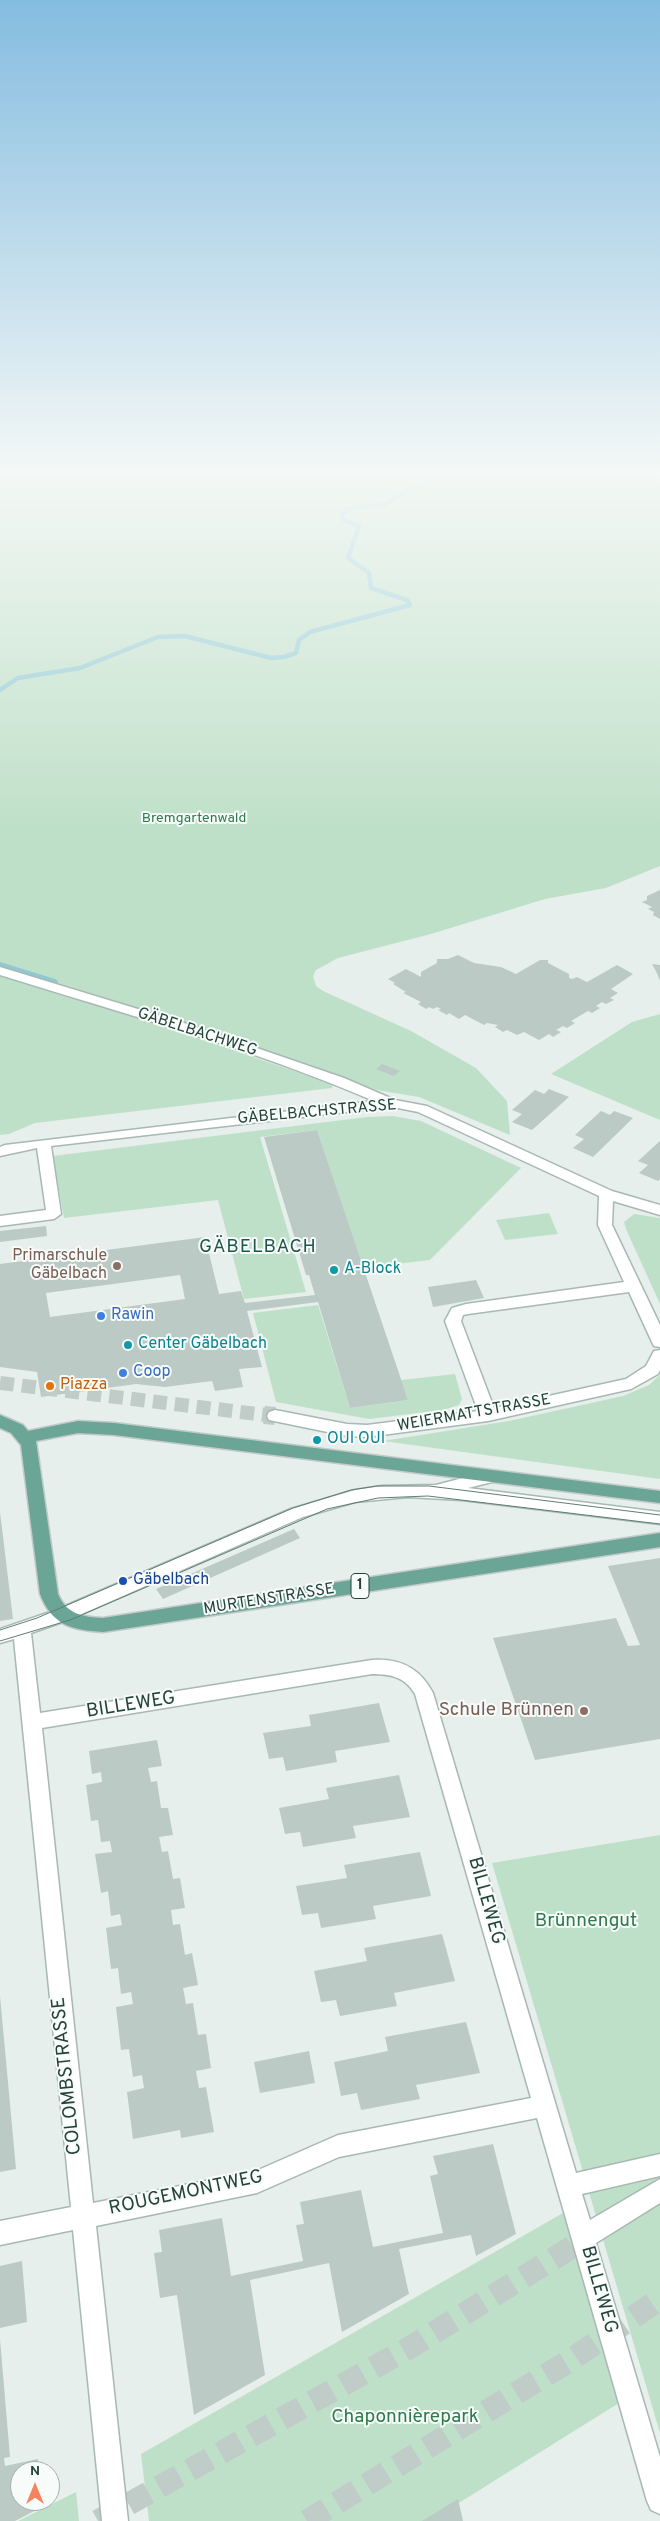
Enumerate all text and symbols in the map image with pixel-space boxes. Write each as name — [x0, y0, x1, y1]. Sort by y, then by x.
park label: Bremgartenwald — [142, 811, 246, 827]
street label: GÄBELBACHWEG — [135, 1005, 259, 1061]
street label: GÄBELBACHSTRASSE — [237, 1096, 397, 1130]
district label: GÄBELBACH — [198, 1237, 318, 1259]
place label: Primarschule Gäbelbach — [12, 1247, 107, 1285]
marker: Primarschule Gäbelbach — [111, 1260, 123, 1272]
place label: A-Block — [344, 1260, 401, 1280]
marker: A-Block — [328, 1264, 340, 1276]
place label: Rawin — [111, 1306, 154, 1326]
marker: Rawin — [95, 1310, 107, 1322]
place label: Center Gäbelbach — [138, 1335, 267, 1355]
marker: Center Gäbelbach — [122, 1339, 134, 1351]
place label: Coop — [133, 1363, 171, 1383]
marker: Coop — [117, 1367, 129, 1379]
place label: Piazza — [60, 1376, 107, 1396]
marker: Piazza — [44, 1380, 56, 1392]
street label: WEIERMATTSTRASSE — [396, 1391, 552, 1437]
place label: OUI OUI — [327, 1430, 385, 1450]
marker: OUI OUI — [311, 1434, 323, 1446]
place label: Gäbelbach — [133, 1571, 209, 1591]
road number: 1 — [351, 1574, 369, 1598]
marker: Gäbelbach — [117, 1575, 129, 1587]
street label: MURTENSTRASSE — [202, 1580, 336, 1620]
street label: BILLEWEG — [85, 1688, 177, 1724]
place label: Schule Brünnen — [439, 1700, 574, 1722]
marker: Schule Brünnen — [578, 1705, 590, 1717]
street label: BILLEWEG — [462, 1855, 508, 1947]
park label: Brünnengut — [535, 1911, 637, 1933]
street label: COLOMBSTRASSE — [48, 1996, 88, 2156]
street label: ROUGEMONTWEG — [107, 2167, 265, 2221]
street label: BILLEWEG — [575, 2244, 621, 2336]
park label: Chaponnièrepark — [331, 2407, 479, 2429]
north arrow — [10, 2461, 60, 2511]
text: N — [30, 2463, 40, 2480]

